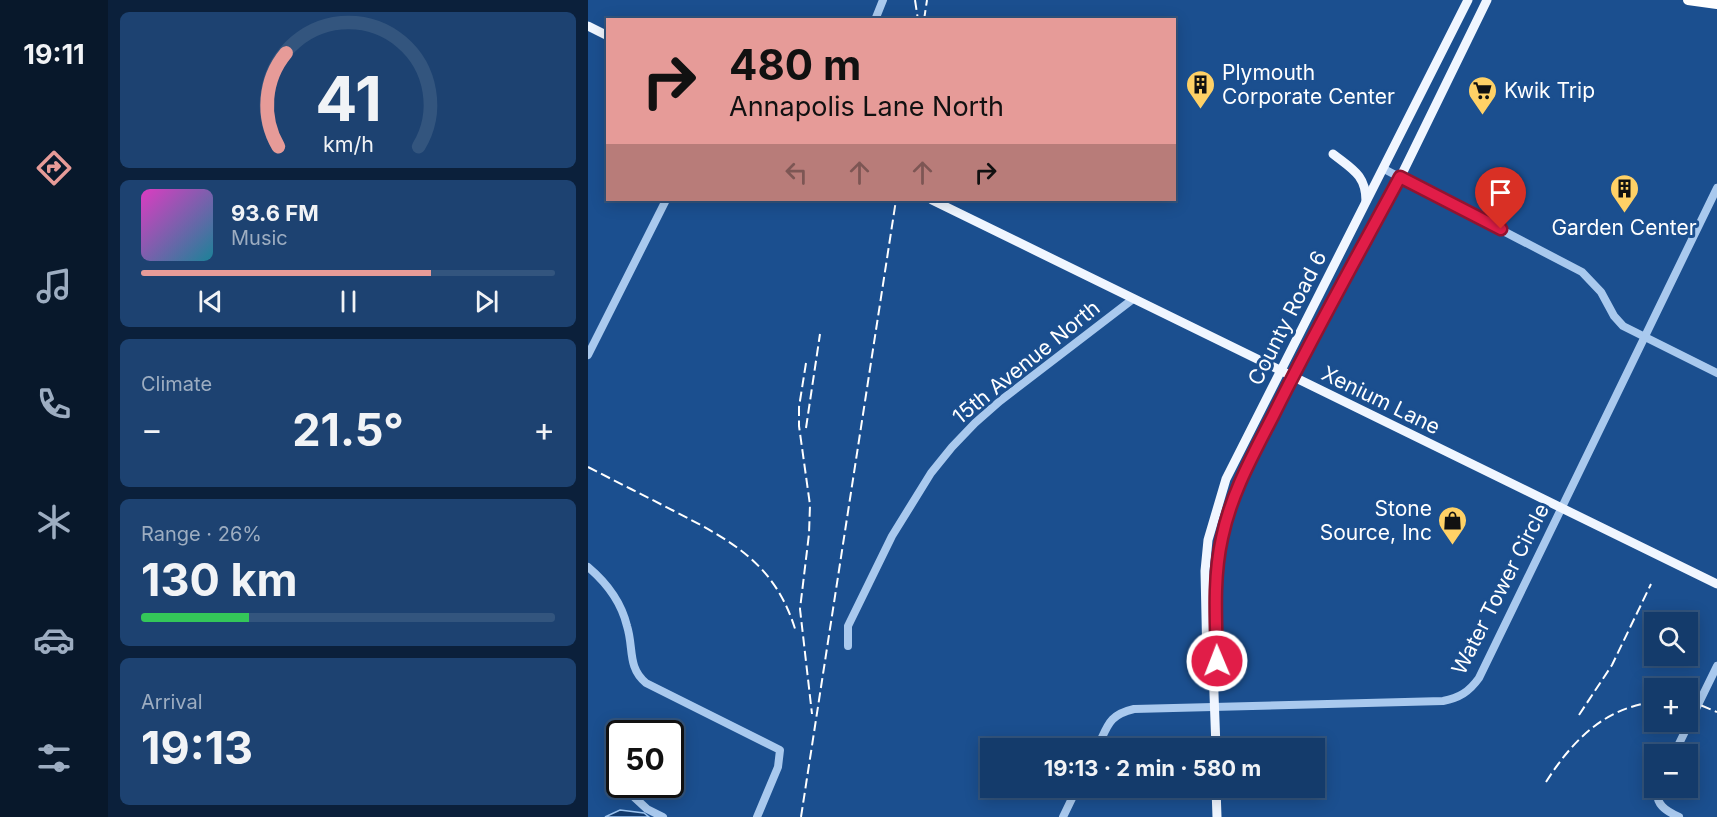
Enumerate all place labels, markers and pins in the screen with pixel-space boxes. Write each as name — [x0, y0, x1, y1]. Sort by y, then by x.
place label: Plymouth Corporate Center — [1222, 60, 1395, 109]
building icon: Plymouth Corporate Center — [1185, 68, 1217, 110]
supermarket icon: Kwik Trip — [1467, 74, 1499, 116]
place label: Kwik Trip — [1504, 78, 1595, 103]
pin — [1475, 167, 1526, 229]
building icon: Garden Center — [1608, 172, 1640, 214]
place label: Garden Center — [1551, 215, 1697, 240]
place label: Stone Source, Inc — [1320, 496, 1432, 545]
shop icon: Stone Source, Inc — [1437, 504, 1469, 546]

